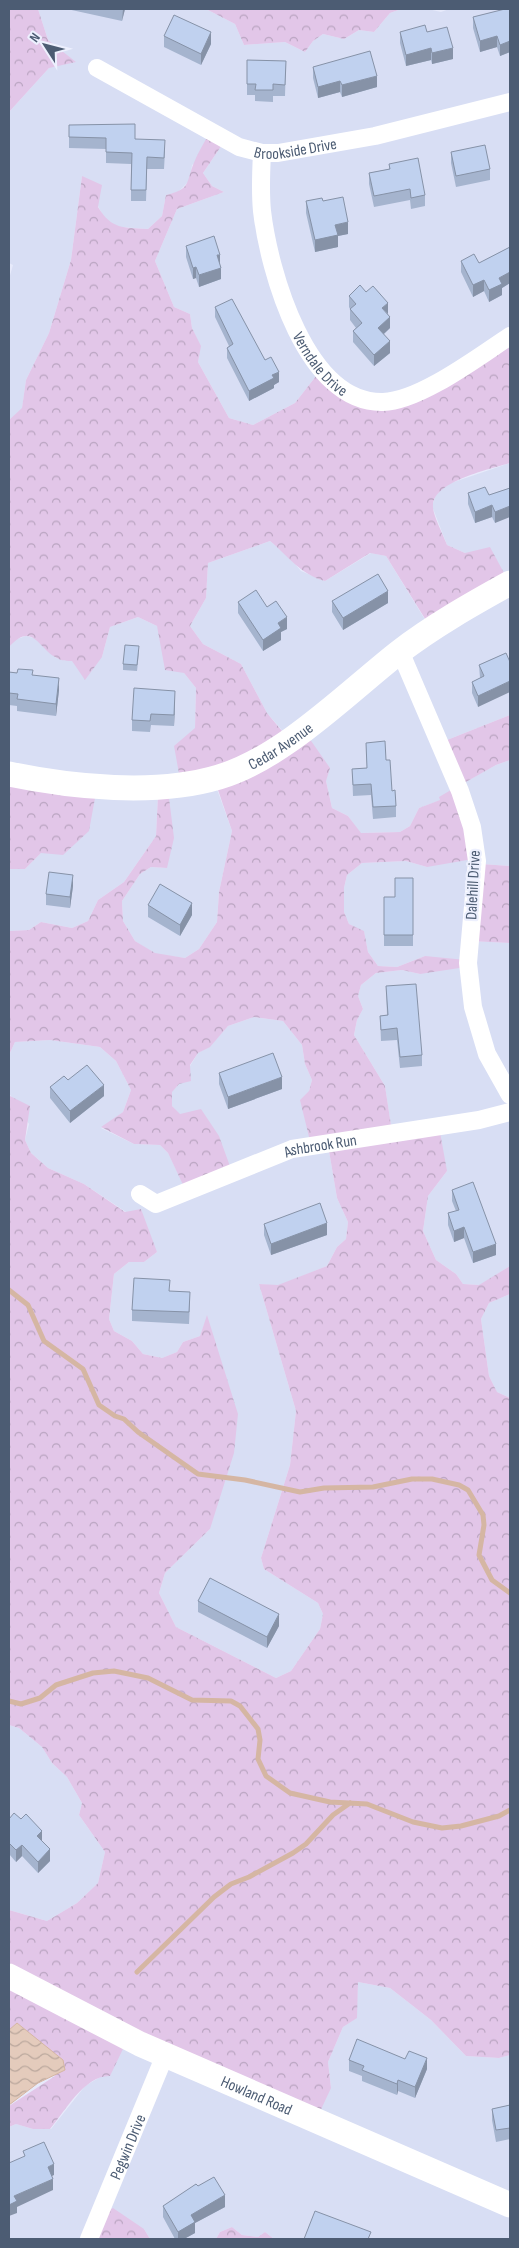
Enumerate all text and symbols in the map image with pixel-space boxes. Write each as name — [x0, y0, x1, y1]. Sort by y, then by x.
north arrow — [20, 20, 70, 70]
text: N — [26, 30, 44, 46]
street label: Brookside Drive — [252, 135, 338, 164]
street label: Verndale Drive — [288, 329, 351, 401]
street label: Cedar Avenue — [245, 719, 317, 775]
street label: Dalehill Drive — [462, 850, 485, 920]
street label: Ashbrook Run — [280, 1131, 358, 1163]
street label: Howland Road — [218, 2072, 295, 2120]
street label: Pegwin Drive — [107, 2112, 150, 2183]

